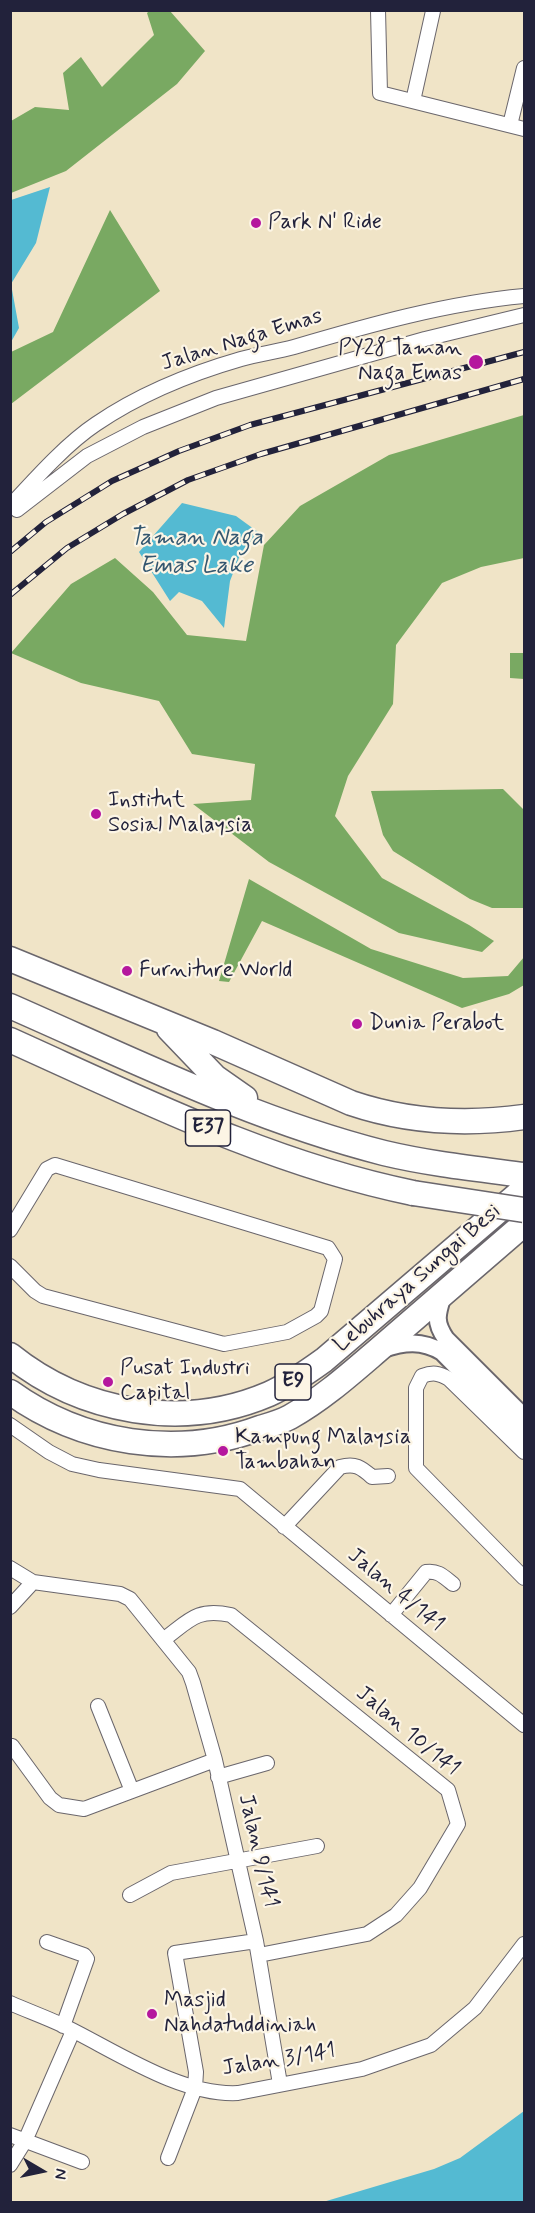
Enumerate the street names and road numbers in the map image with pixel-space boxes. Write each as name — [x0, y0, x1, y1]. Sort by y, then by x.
street label: Jalan Naga Emas — [158, 304, 326, 378]
road number: E37 — [186, 1110, 230, 1146]
street label: Lebuhraya Sungai Besi — [329, 1199, 507, 1359]
road number: E9 — [275, 1364, 311, 1400]
street label: Jalan 4/141 — [342, 1543, 448, 1639]
street label: Jalan 10/141 — [350, 1681, 464, 1783]
street label: Jalan 9/141 — [231, 1792, 283, 1910]
street label: Jalan 3/141 — [220, 2039, 338, 2083]

